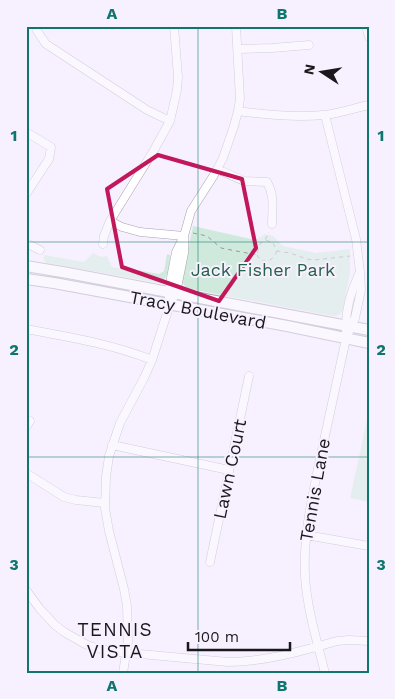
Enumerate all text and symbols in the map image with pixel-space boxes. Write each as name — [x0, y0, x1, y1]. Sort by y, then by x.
text: A — [107, 4, 118, 23]
text: B — [277, 4, 288, 23]
north arrow — [298, 48, 348, 98]
text: N — [300, 63, 318, 76]
text: 1 — [11, 126, 17, 145]
text: 1 — [378, 126, 384, 145]
park label: Jack Fisher Park — [191, 259, 335, 280]
street label: Tracy Boulevard — [128, 286, 268, 333]
text: 2 — [9, 340, 19, 359]
text: 2 — [376, 340, 386, 359]
street label: Lawn Court — [209, 417, 250, 521]
street label: Tennis Lane — [295, 437, 334, 543]
text: 3 — [9, 555, 19, 574]
text: 3 — [376, 555, 386, 574]
district label: TENNIS VISTA — [77, 618, 153, 663]
scale bar — [188, 619, 290, 651]
text: 100 m — [195, 628, 239, 646]
text: A — [107, 676, 118, 695]
text: B — [277, 676, 288, 695]

